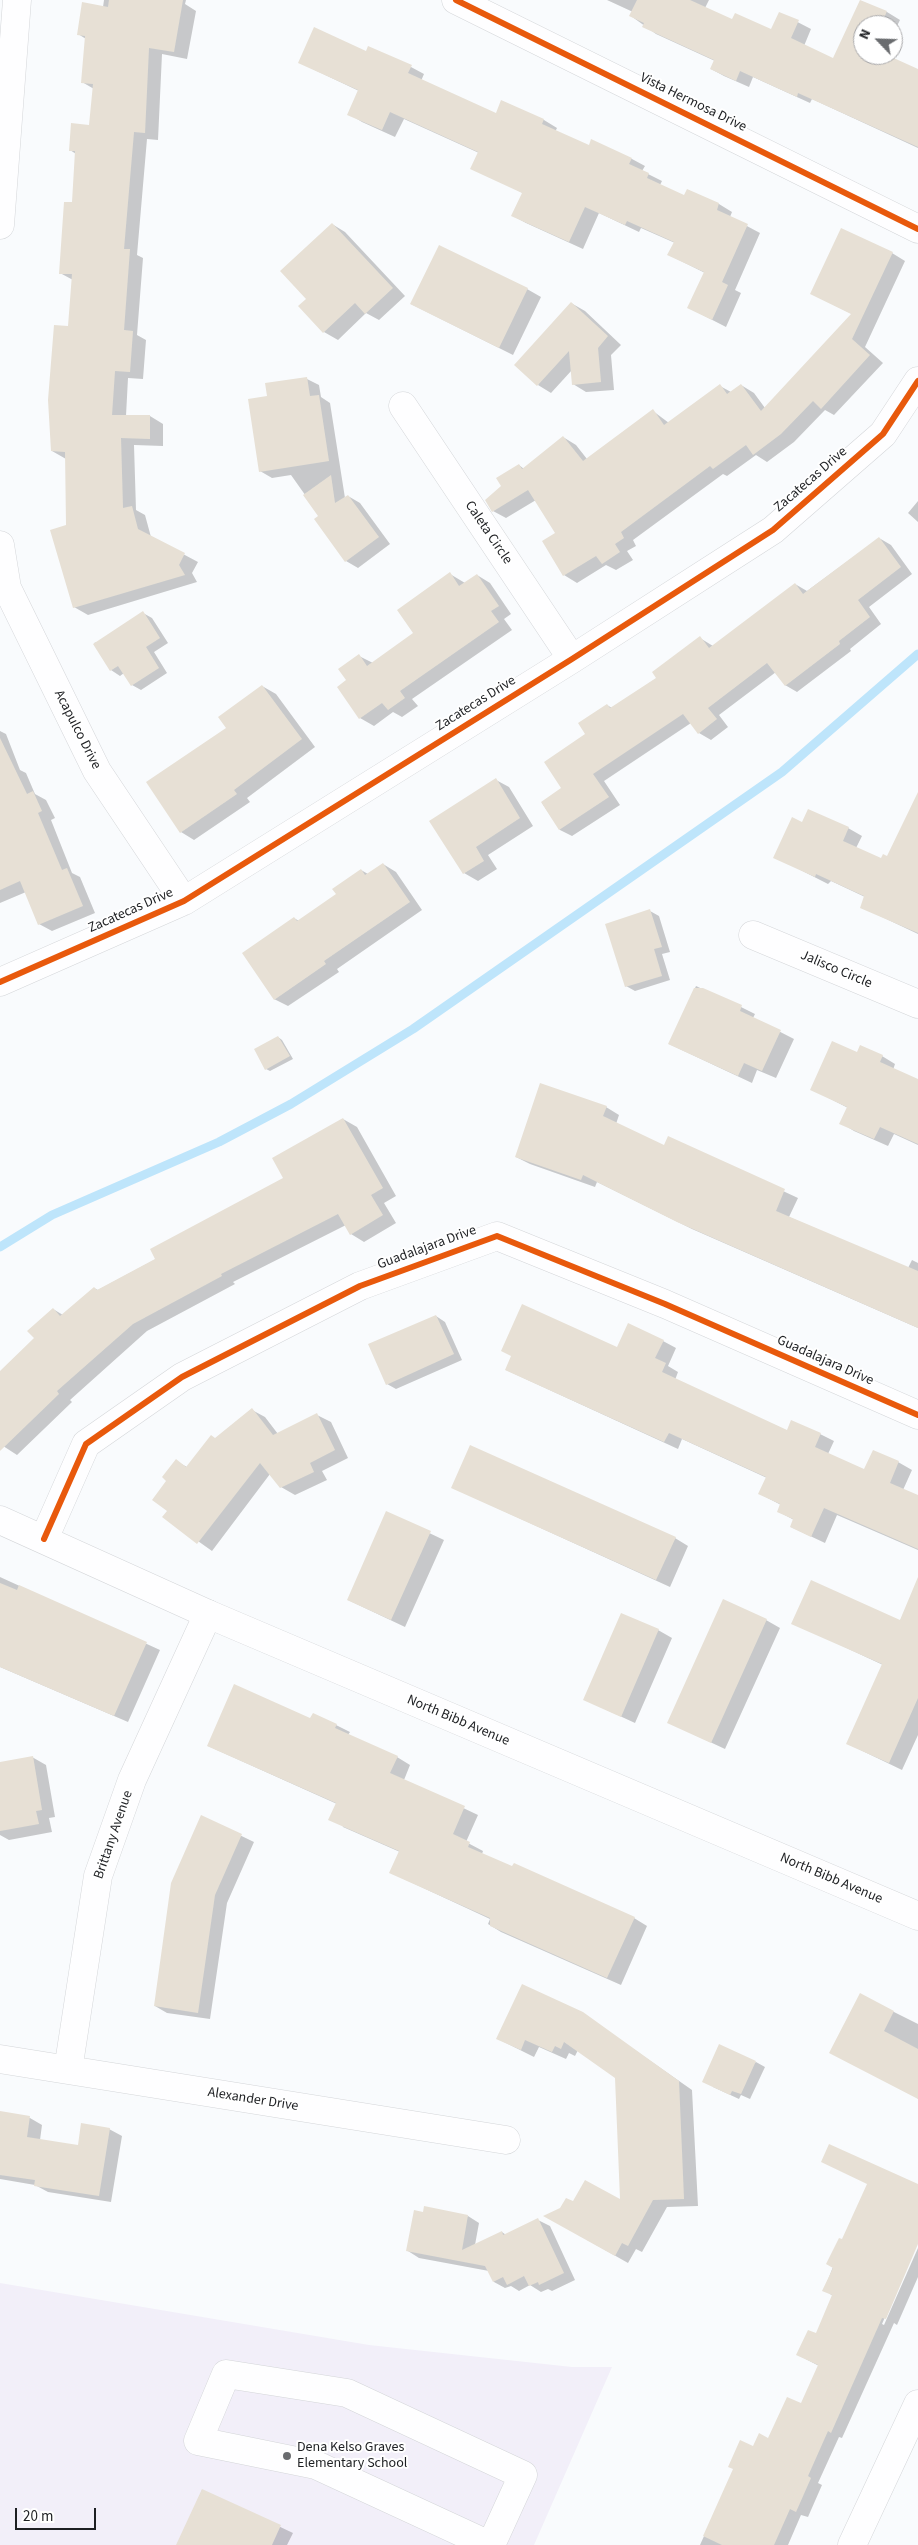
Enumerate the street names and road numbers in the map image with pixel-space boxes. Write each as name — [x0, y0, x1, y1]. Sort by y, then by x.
street label: Vista Hermosa Drive — [637, 70, 749, 136]
street label: Zacatecas Drive — [771, 444, 851, 516]
street label: Caleta Circle — [461, 498, 515, 568]
street label: Zacatecas Drive — [433, 673, 519, 735]
street label: Acapulco Drive — [50, 688, 104, 772]
street label: Zacatecas Drive — [86, 885, 176, 937]
street label: Jalisco Circle — [798, 947, 874, 993]
street label: Guadalajara Drive — [375, 1222, 479, 1274]
street label: Guadalajara Drive — [774, 1332, 876, 1390]
street label: North Bibb Avenue — [404, 1692, 512, 1750]
street label: Brittany Avenue — [91, 1788, 137, 1882]
street label: North Bibb Avenue — [777, 1850, 885, 1908]
street label: Alexander Drive — [206, 2085, 300, 2115]

